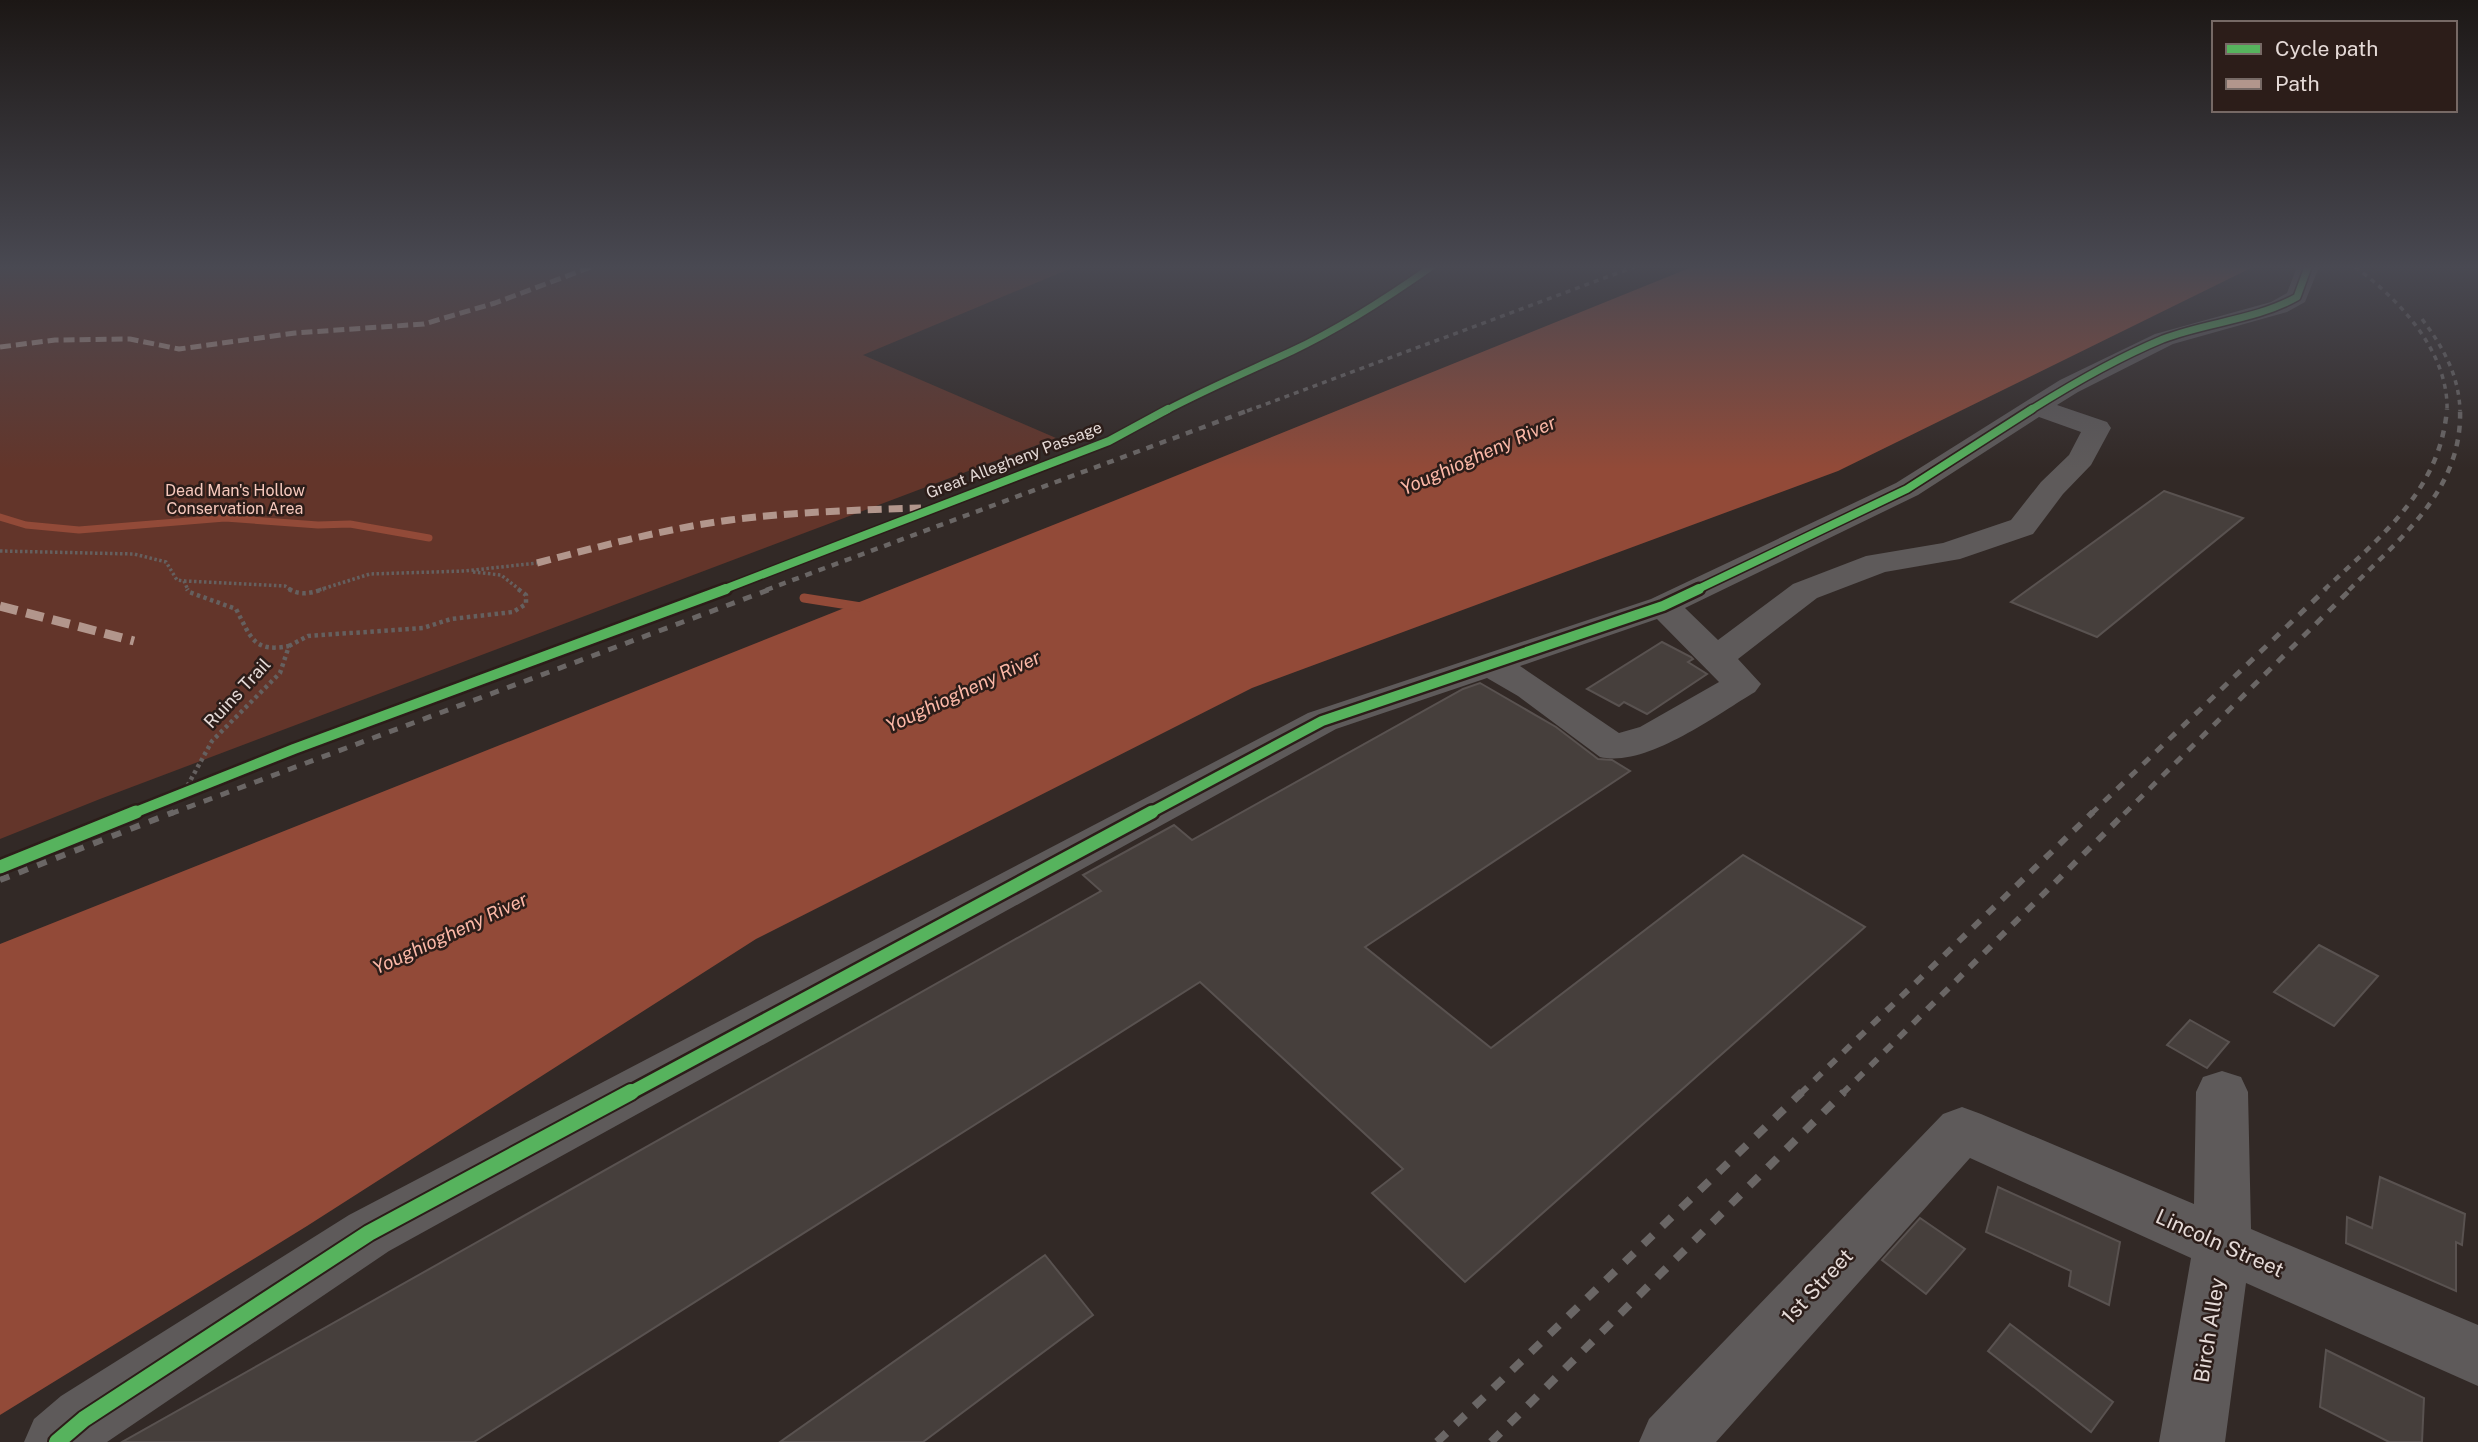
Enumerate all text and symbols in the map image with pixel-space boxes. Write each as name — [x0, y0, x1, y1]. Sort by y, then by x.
legend — [2212, 21, 2457, 112]
text: Cycle path — [2275, 36, 2378, 61]
text: Path — [2275, 71, 2320, 96]
water label: Youghiogheny River — [1397, 410, 1560, 499]
street label: Great Allegheny Passage — [923, 418, 1105, 502]
park label: Dead Man's Hollow Conservation Area — [165, 481, 306, 518]
water label: Youghiogheny River — [882, 645, 1044, 736]
street label: Ruins Trail — [199, 654, 275, 732]
water label: Youghiogheny River — [369, 887, 531, 978]
street label: Lincoln Street — [2152, 1204, 2288, 1282]
street label: 1st Street — [1776, 1243, 1858, 1329]
street label: Birch Alley — [2188, 1276, 2230, 1384]

